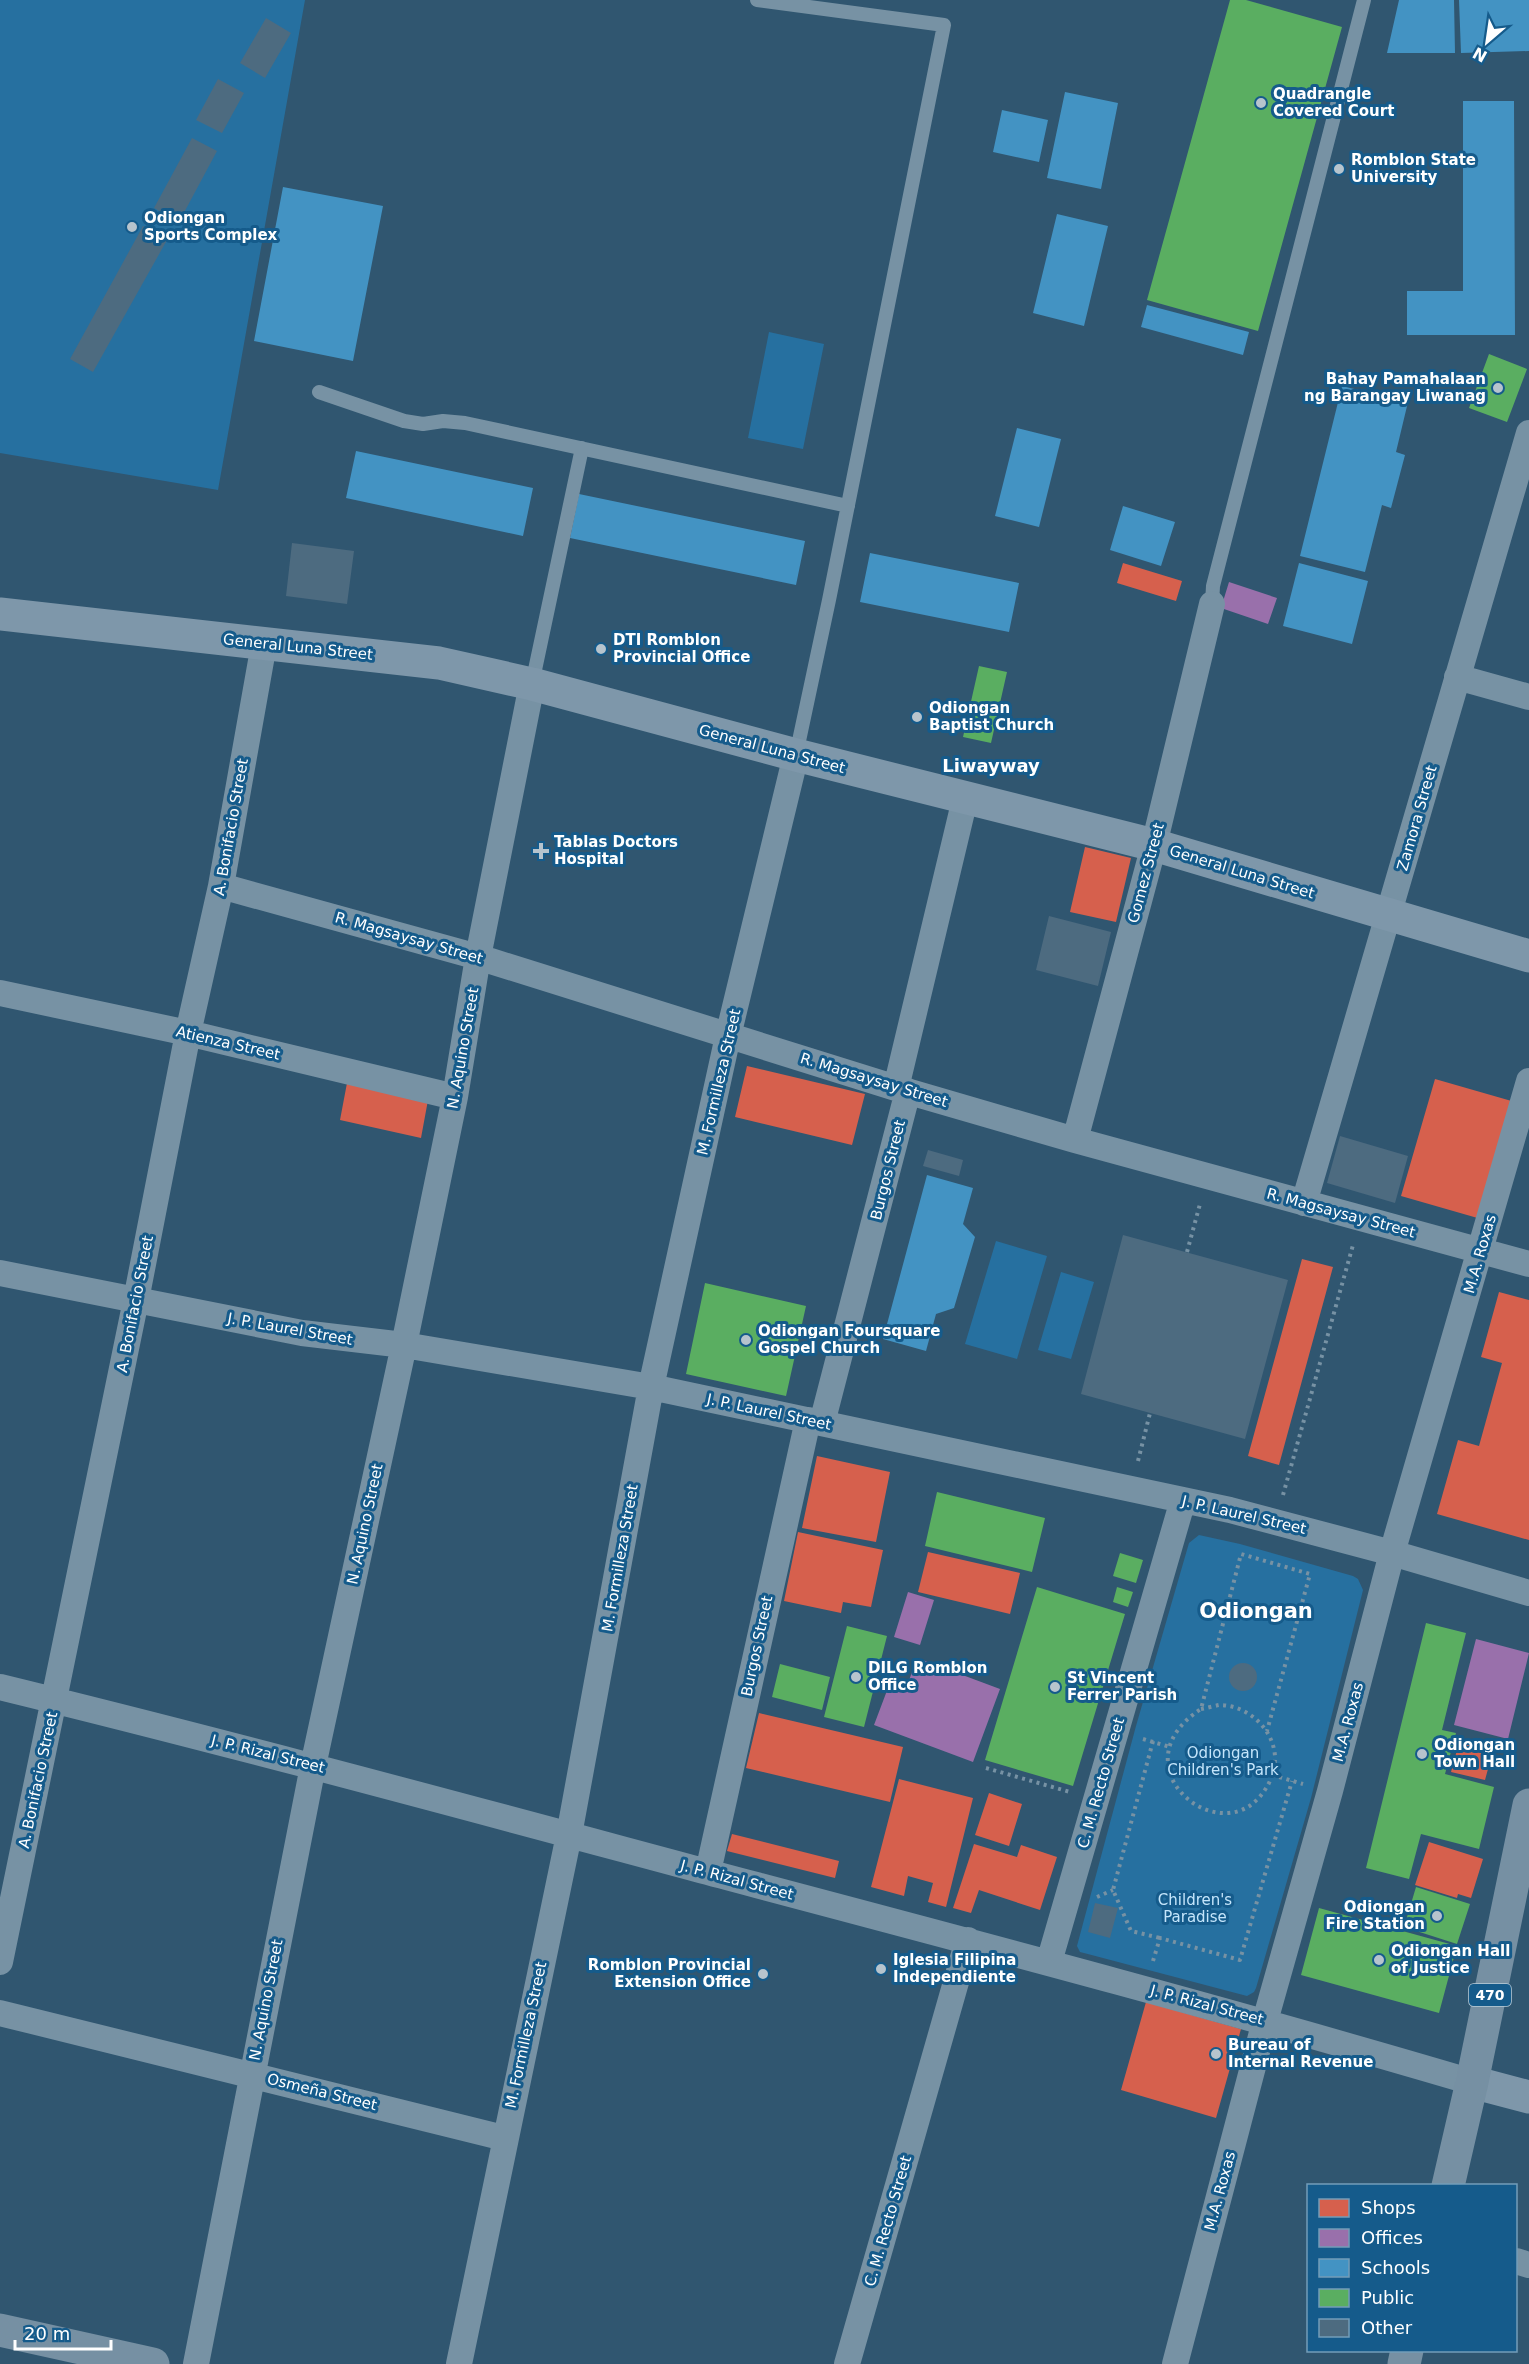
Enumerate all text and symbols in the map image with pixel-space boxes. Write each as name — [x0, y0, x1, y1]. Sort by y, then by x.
north arrow — [1457, 12, 1517, 72]
text: N — [1470, 43, 1490, 66]
place label: Quadrangle Covered Court — [1273, 85, 1394, 120]
marker: Quadrangle Covered Court — [1254, 96, 1268, 110]
place label: Romblon State University — [1351, 151, 1476, 186]
marker: Romblon State University — [1332, 162, 1346, 176]
place label: Odiongan Sports Complex — [144, 209, 278, 244]
marker: Odiongan Sports Complex — [125, 220, 139, 234]
place label: Bahay Pamahalaan ng Barangay Liwanag — [1304, 370, 1486, 405]
marker: Bahay Pamahalaan ng Barangay Liwanag — [1491, 381, 1505, 395]
street label: General Luna Street — [222, 630, 374, 664]
place label: DTI Romblon Provincial Office — [613, 631, 750, 666]
marker: DTI Romblon Provincial Office — [594, 642, 608, 656]
place label: Odiongan Baptist Church — [929, 699, 1054, 734]
marker: Odiongan Baptist Church — [910, 710, 924, 724]
street label: General Luna Street — [697, 721, 847, 777]
district label: Liwayway — [942, 755, 1040, 776]
street label: A. Bonifacio Street — [210, 757, 252, 897]
street label: Zamora Street — [1393, 763, 1441, 873]
street label: Gomez Street — [1124, 821, 1168, 925]
place label: Tablas Doctors Hospital — [554, 833, 678, 868]
street label: General Luna Street — [1167, 841, 1317, 903]
marker: Tablas Doctors Hospital — [532, 842, 550, 860]
street label: R. Magsaysay Street — [333, 908, 485, 968]
street label: N. Aquino Street — [443, 986, 483, 1110]
street label: M. Formilleza Street — [693, 1007, 745, 1157]
street label: Atienza Street — [174, 1022, 282, 1064]
street label: R. Magsaysay Street — [798, 1049, 950, 1111]
street label: Burgos Street — [867, 1118, 909, 1222]
street label: R. Magsaysay Street — [1265, 1184, 1417, 1242]
street label: M.A. Roxas — [1460, 1212, 1500, 1296]
street label: A. Bonifacio Street — [113, 1234, 157, 1374]
street label: J. P. Laurel Street — [225, 1309, 354, 1349]
place label: Odiongan Foursquare Gospel Church — [758, 1322, 940, 1357]
marker: Odiongan Foursquare Gospel Church — [739, 1333, 753, 1347]
street label: J. P. Laurel Street — [704, 1390, 833, 1434]
street label: N. Aquino Street — [343, 1462, 387, 1586]
street label: M. Formilleza Street — [598, 1483, 642, 1633]
street label: J. P. Laurel Street — [1179, 1492, 1308, 1538]
street label: Burgos Street — [738, 1594, 776, 1698]
district label: Odiongan — [1199, 1599, 1313, 1623]
place label: DILG Romblon Office — [868, 1659, 987, 1694]
place label: St Vincent Ferrer Parish — [1067, 1669, 1177, 1704]
marker: DILG Romblon Office — [849, 1670, 863, 1684]
marker: St Vincent Ferrer Parish — [1048, 1680, 1062, 1694]
street label: M.A. Roxas — [1329, 1680, 1367, 1764]
street label: A. Bonifacio Street — [15, 1710, 61, 1850]
street label: C. M. Recto Street — [1074, 1715, 1128, 1850]
street label: J. P. Rizal Street — [208, 1731, 327, 1777]
place label: Odiongan Town Hall — [1434, 1736, 1515, 1771]
park label: Odiongan Children's Park — [1167, 1744, 1279, 1779]
marker: Odiongan Town Hall — [1415, 1747, 1429, 1761]
street label: J. P. Rizal Street — [677, 1856, 796, 1904]
park label: Children's Paradise — [1158, 1891, 1232, 1926]
place label: Odiongan Fire Station — [1325, 1898, 1425, 1933]
marker: Odiongan Fire Station — [1430, 1909, 1444, 1923]
street label: N. Aquino Street — [245, 1938, 287, 2062]
place label: Odiongan Hall of Justice — [1391, 1942, 1510, 1977]
place label: Iglesia Filipina Independiente — [893, 1951, 1016, 1986]
marker: Odiongan Hall of Justice — [1372, 1953, 1386, 1967]
place label: Romblon Provincial Extension Office — [588, 1956, 751, 1991]
street label: M. Formilleza Street — [502, 1960, 550, 2110]
marker: Iglesia Filipina Independiente — [874, 1962, 888, 1976]
marker: Romblon Provincial Extension Office — [756, 1967, 770, 1981]
street label: J. P. Rizal Street — [1147, 1981, 1266, 2029]
road number: 470 — [1469, 1984, 1511, 2006]
place label: Bureau of Internal Revenue — [1228, 2036, 1373, 2071]
marker: Bureau of Internal Revenue — [1209, 2047, 1223, 2061]
street label: Osmeña Street — [265, 2070, 379, 2114]
street label: M.A. Roxas — [1201, 2149, 1239, 2233]
street label: C. M. Recto Street — [861, 2153, 915, 2288]
legend — [1307, 2184, 1517, 2352]
text: Shops — [1361, 2197, 1416, 2218]
text: Offices — [1361, 2227, 1423, 2248]
text: Schools — [1361, 2257, 1430, 2278]
text: Public — [1361, 2287, 1414, 2308]
scale bar — [15, 2313, 111, 2351]
text: Other — [1361, 2317, 1413, 2338]
text: 20 m — [24, 2323, 70, 2344]

